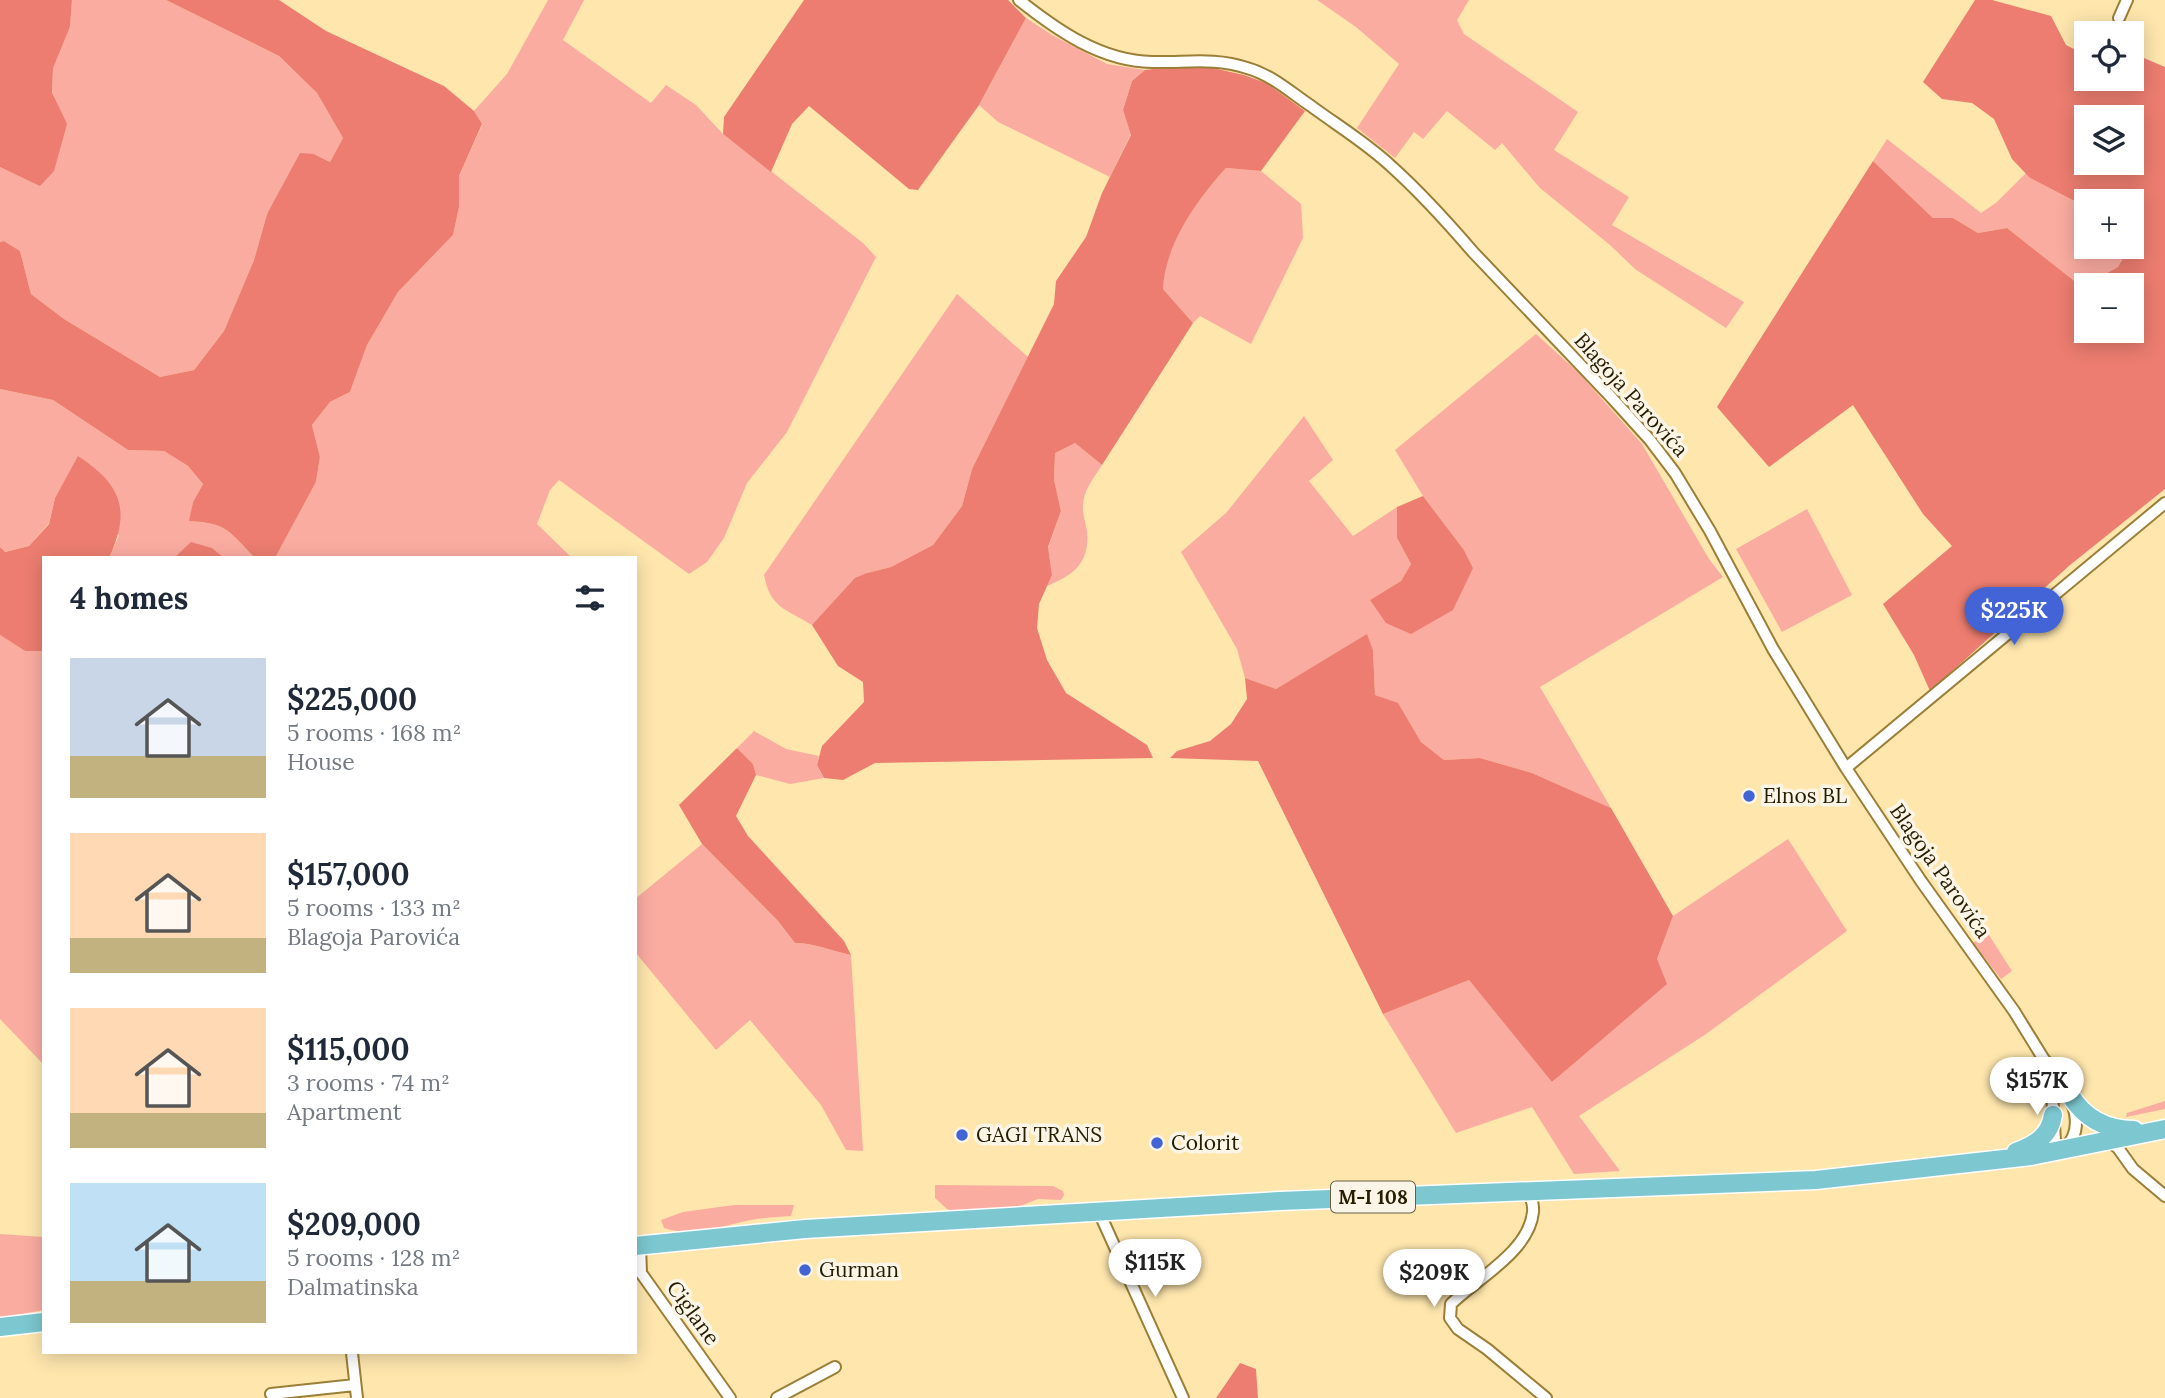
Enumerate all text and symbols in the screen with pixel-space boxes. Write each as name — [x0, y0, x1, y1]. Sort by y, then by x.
map controls — [2074, 21, 2144, 343]
button: locate — [2074, 21, 2144, 91]
button: layers — [2074, 105, 2144, 175]
button: + — [2074, 189, 2144, 259]
button: − — [2074, 273, 2144, 343]
street label: Blagoja Parovića — [1568, 327, 1694, 463]
text: 4 homes — [70, 579, 188, 617]
icon: filters — [571, 579, 609, 617]
pin: $225K — [1965, 588, 2063, 647]
text: $225K — [1981, 595, 2047, 624]
text: $225,000 — [287, 680, 417, 718]
icon: home — [126, 686, 210, 770]
text: 5 rooms · 168 m² — [287, 718, 461, 747]
text: House — [287, 747, 355, 776]
place label: Elnos BL — [1763, 782, 1847, 809]
marker: Elnos BL — [1741, 788, 1757, 804]
street label: Blagoja Parovića — [1884, 798, 1997, 943]
text: $157,000 — [287, 855, 410, 893]
icon: home — [126, 861, 210, 945]
text: 5 rooms · 133 m² — [287, 893, 461, 922]
text: Blagoja Parovića — [287, 922, 460, 951]
text: $115,000 — [287, 1030, 410, 1068]
icon: home — [126, 1036, 210, 1120]
pin: $157K — [1988, 1058, 2086, 1117]
text: $157K — [2006, 1065, 2068, 1094]
text: 3 rooms · 74 m² — [287, 1068, 450, 1097]
text: Apartment — [287, 1097, 402, 1126]
place label: GAGI TRANS — [976, 1121, 1102, 1148]
marker: GAGI TRANS — [954, 1127, 970, 1143]
place label: Colorit — [1171, 1129, 1240, 1156]
marker: Colorit — [1149, 1135, 1165, 1151]
road number: M-I 108 — [1331, 1182, 1415, 1212]
text: $209,000 — [287, 1205, 421, 1243]
icon: home — [126, 1211, 210, 1295]
pin: $115K — [1106, 1240, 1204, 1299]
text: 5 rooms · 128 m² — [287, 1243, 460, 1272]
text: $115K — [1125, 1247, 1186, 1276]
pin: $209K — [1385, 1250, 1483, 1309]
place label: Gurman — [819, 1256, 899, 1283]
text: $209K — [1399, 1257, 1469, 1286]
marker: Gurman — [797, 1262, 813, 1278]
text: Dalmatinska — [287, 1272, 419, 1301]
street label: Ciglane — [661, 1275, 726, 1350]

